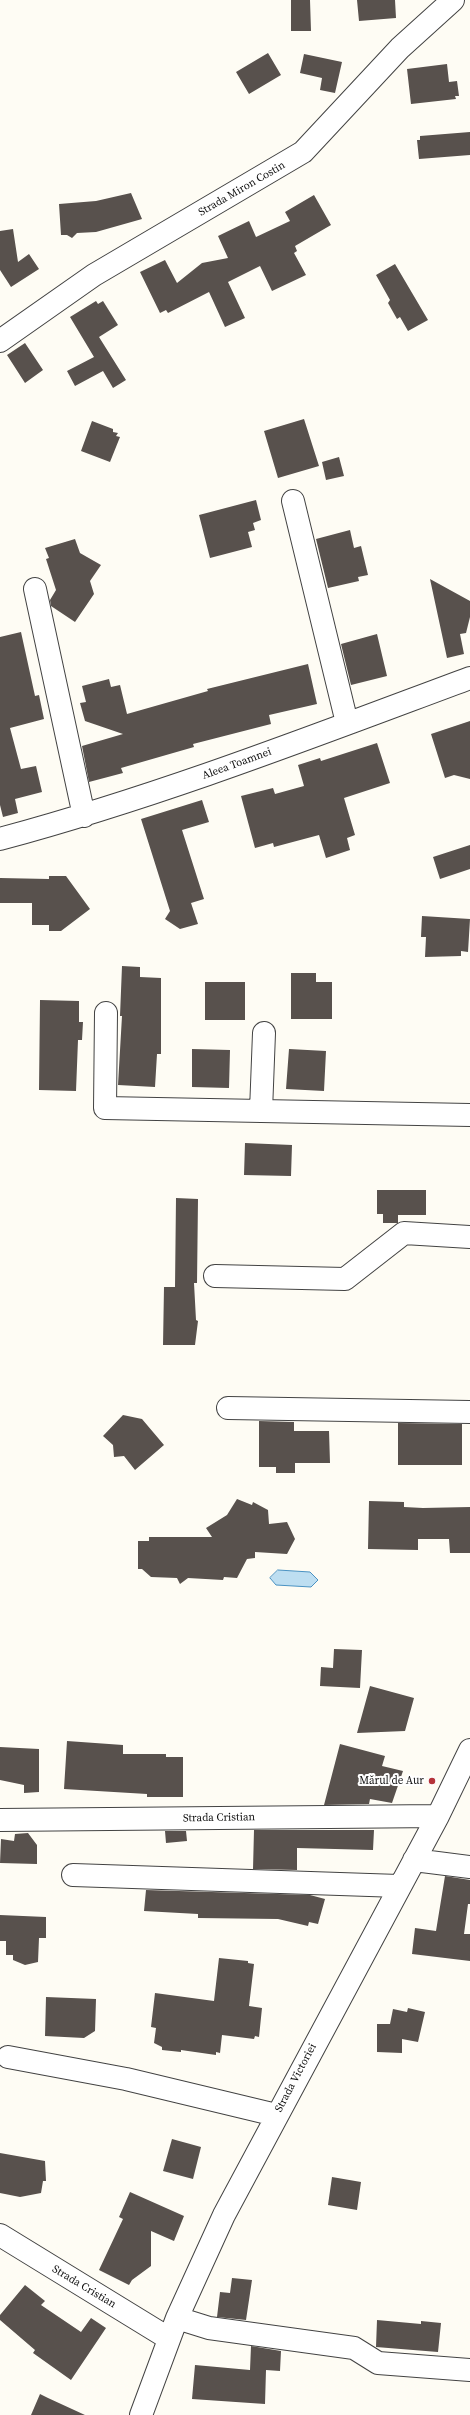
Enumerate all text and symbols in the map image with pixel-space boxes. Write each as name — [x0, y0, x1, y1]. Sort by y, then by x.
street label: Strada Miron Costin — [196, 159, 288, 219]
street label: Aleea Toamnei — [201, 745, 273, 783]
place label: Mărul de Aur — [359, 1774, 424, 1788]
marker: Mărul de Aur — [427, 1776, 437, 1786]
street label: Strada Cristian — [183, 1811, 255, 1825]
street label: Strada Victoriei — [272, 2041, 320, 2115]
street label: Strada Cristian — [50, 2263, 118, 2311]

